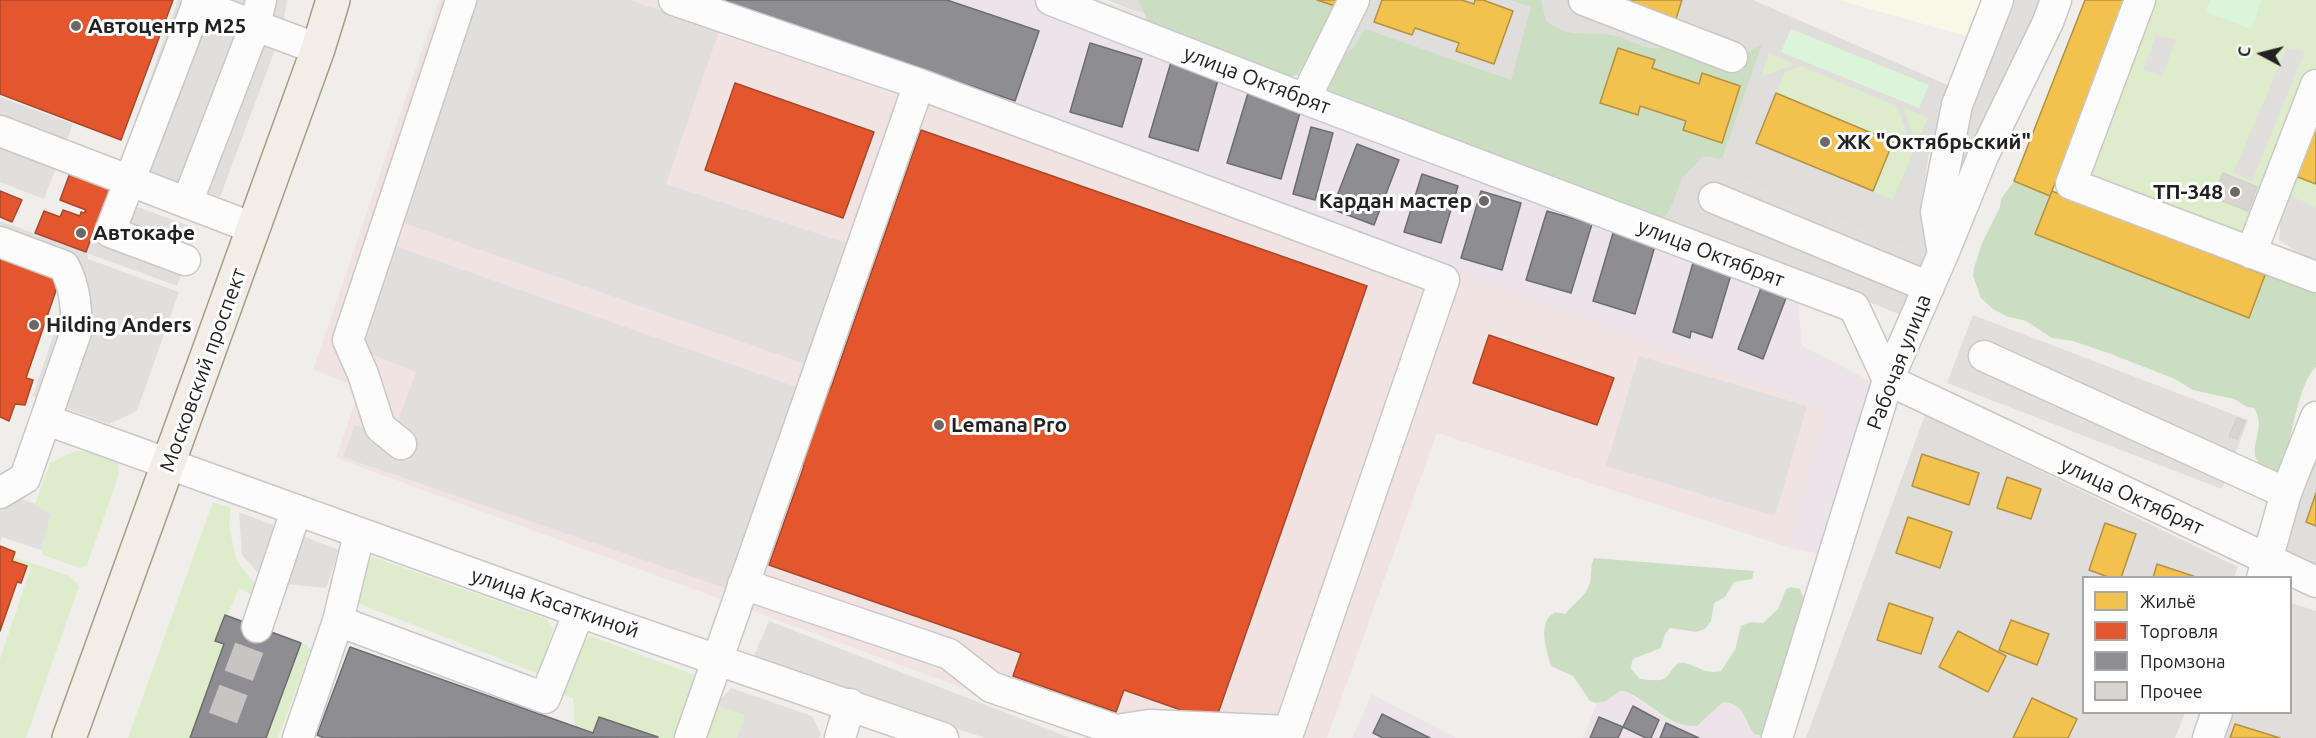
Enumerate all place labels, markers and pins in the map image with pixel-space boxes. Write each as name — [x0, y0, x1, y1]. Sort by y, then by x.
place label: Автоцентр М25 — [88, 13, 246, 39]
marker: Автоцентр М25 — [69, 19, 83, 33]
place label: ЖК "Октябрьский" — [1837, 129, 2031, 155]
marker: ЖК "Октябрьский" — [1818, 135, 1832, 149]
place label: ТП-348 — [2153, 179, 2223, 205]
marker: ТП-348 — [2228, 185, 2242, 199]
place label: Кардан мастер — [1319, 188, 1472, 214]
marker: Кардан мастер — [1477, 194, 1491, 208]
place label: Автокафе — [93, 220, 195, 246]
marker: Автокафе — [74, 226, 88, 240]
place label: Hilding Anders — [46, 312, 192, 338]
marker: Hilding Anders — [27, 318, 41, 332]
place label: Lemana Pro — [951, 412, 1067, 438]
marker: Lemana Pro — [932, 418, 946, 432]

